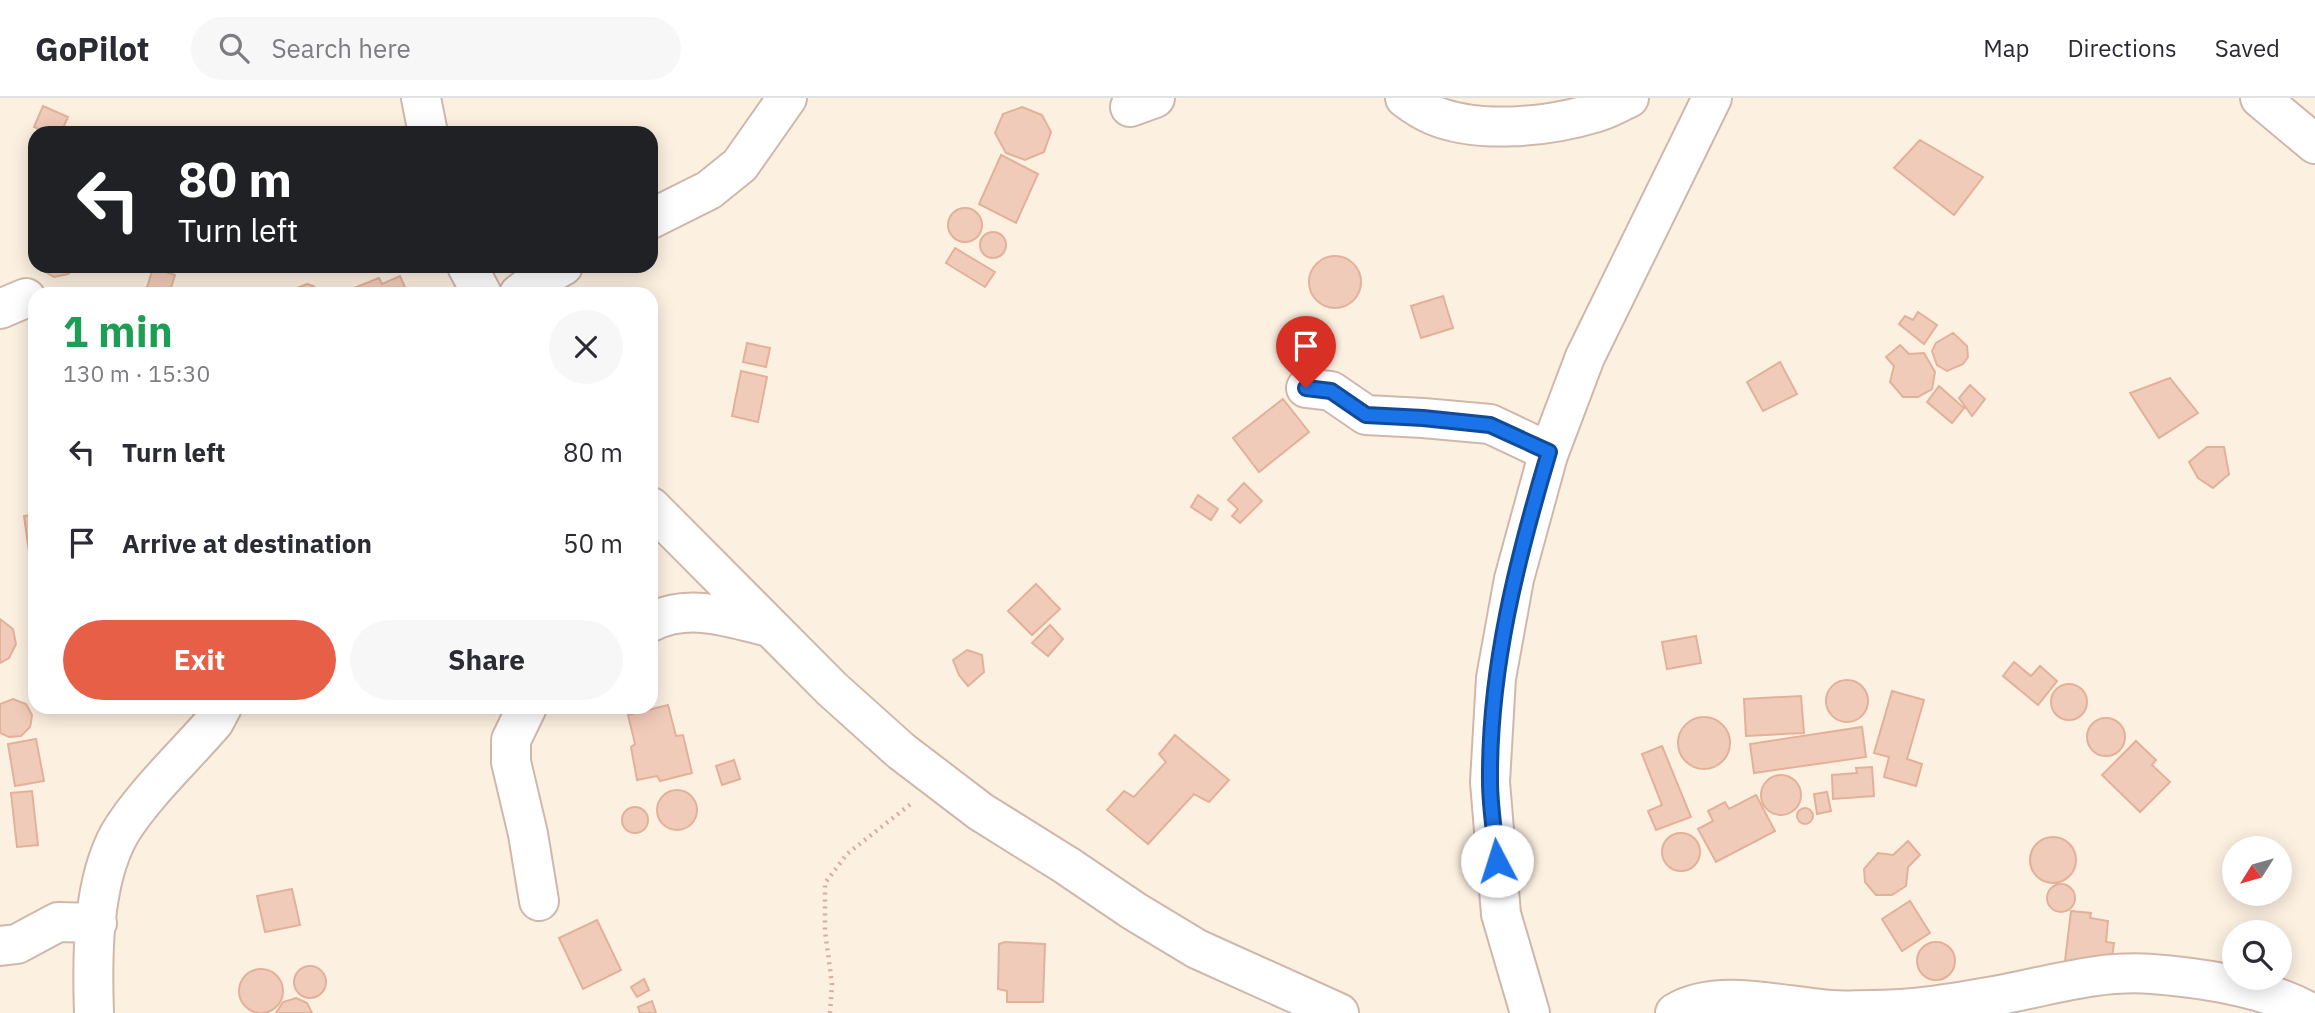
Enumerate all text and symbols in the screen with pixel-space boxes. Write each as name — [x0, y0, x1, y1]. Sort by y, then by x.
search box — [191, 17, 681, 80]
text: GoPilot — [35, 27, 149, 70]
icon: search — [215, 29, 253, 67]
text: Search here — [271, 31, 411, 65]
text: Map — [1983, 32, 2029, 64]
text: Directions — [2067, 32, 2177, 64]
text: Saved — [2215, 32, 2280, 64]
text: 80 m — [178, 147, 292, 210]
icon: left — [63, 154, 154, 245]
text: Turn left — [178, 209, 298, 251]
text: 1 min — [63, 304, 173, 359]
button: close — [549, 310, 623, 384]
pin — [1276, 316, 1336, 388]
icon: arrive — [1287, 327, 1325, 365]
text: 130 m · 15:30 — [63, 358, 210, 388]
icon: left — [63, 433, 101, 471]
text: Turn left — [122, 435, 225, 469]
text: 80 m — [563, 435, 623, 469]
icon: arrive — [63, 524, 101, 562]
text: Arrive at destination — [122, 526, 372, 560]
text: 50 m — [563, 526, 623, 560]
button: Exit — [63, 620, 336, 700]
button: Share — [350, 620, 623, 700]
position arrow — [1460, 824, 1534, 898]
north arrow — [2222, 836, 2292, 906]
map controls — [2222, 836, 2292, 990]
button: search — [2222, 920, 2292, 990]

